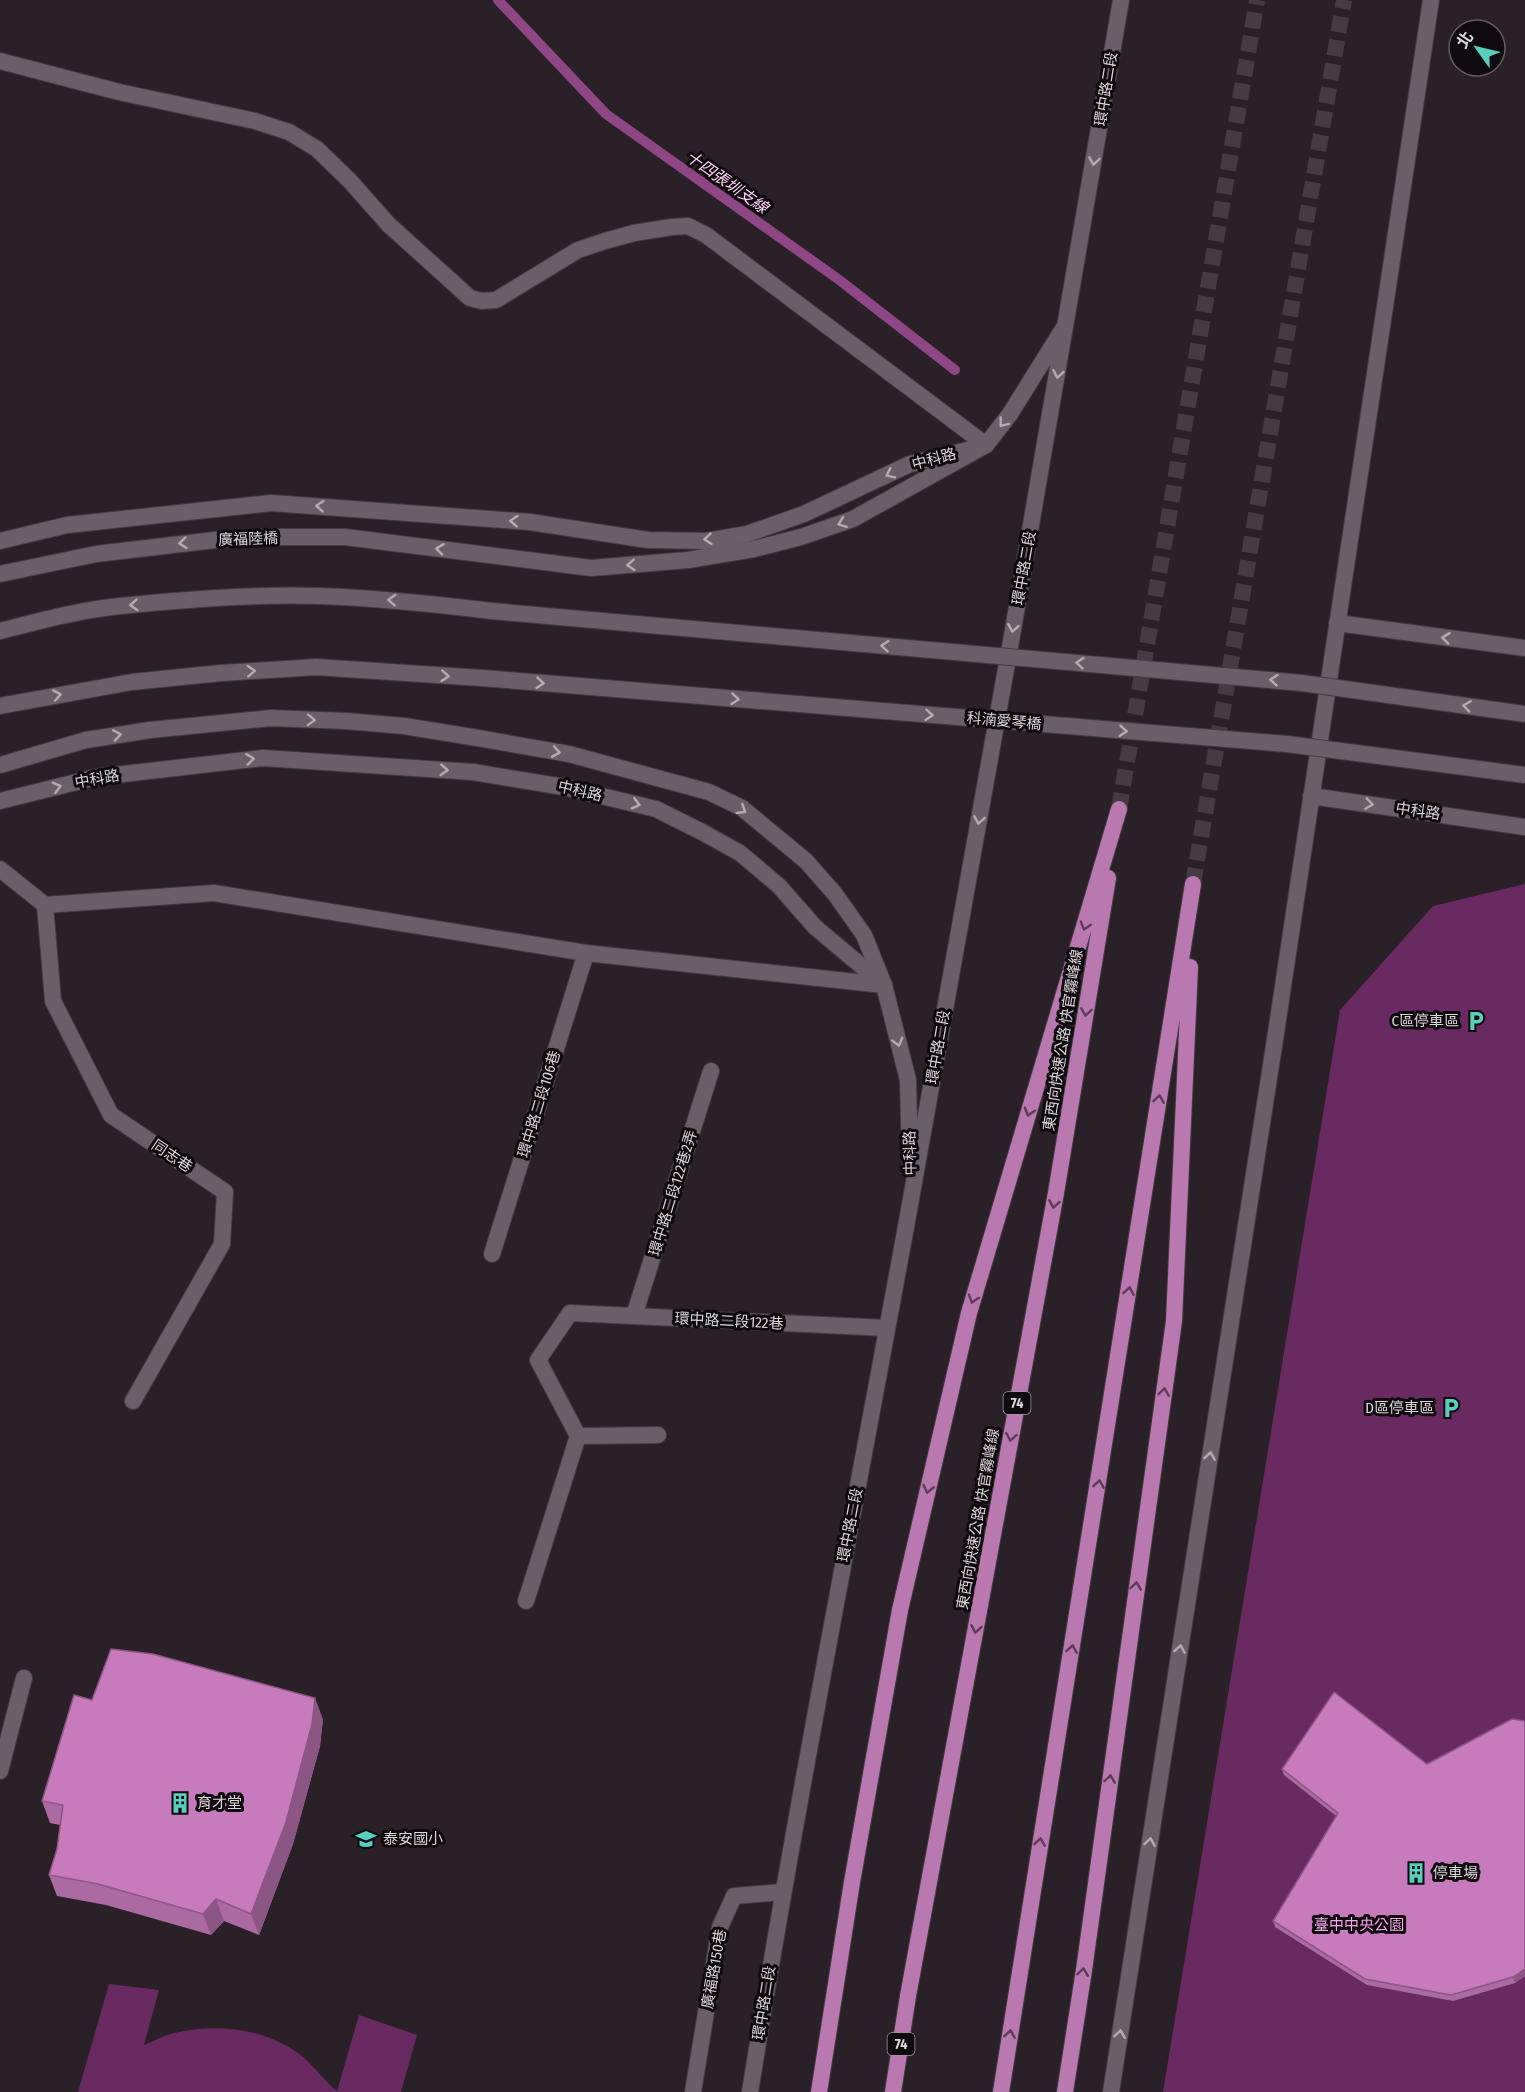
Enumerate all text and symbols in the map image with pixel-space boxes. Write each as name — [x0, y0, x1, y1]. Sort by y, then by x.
north arrow — [1447, 18, 1507, 78]
text: 北 — [1453, 28, 1477, 52]
street label: 環中路二段 — [1091, 51, 1121, 127]
water label: 十四張圳支線 — [682, 147, 773, 218]
one-way arrow — [1089, 157, 1101, 166]
one-way arrow — [1052, 369, 1065, 379]
one-way arrow — [999, 417, 1010, 428]
street label: 中科路 — [910, 444, 958, 474]
one-way arrow — [885, 467, 896, 478]
one-way arrow — [315, 500, 324, 513]
one-way arrow — [509, 514, 518, 527]
one-way arrow — [837, 515, 848, 528]
street label: 廣福陸橋 — [218, 529, 278, 549]
street label: 環中路二段 — [1009, 529, 1039, 607]
one-way arrow — [703, 533, 712, 546]
one-way arrow — [179, 537, 188, 549]
one-way arrow — [436, 544, 445, 556]
one-way arrow — [627, 558, 636, 571]
one-way arrow — [387, 594, 396, 607]
one-way arrow — [130, 598, 139, 611]
one-way arrow — [1007, 623, 1020, 633]
one-way arrow — [1442, 632, 1451, 644]
one-way arrow — [881, 640, 890, 653]
one-way arrow — [1075, 657, 1084, 670]
one-way arrow — [246, 665, 255, 678]
one-way arrow — [441, 669, 450, 682]
one-way arrow — [1269, 674, 1278, 687]
one-way arrow — [536, 676, 545, 689]
one-way arrow — [53, 689, 62, 701]
one-way arrow — [730, 692, 739, 705]
one-way arrow — [1462, 700, 1472, 712]
one-way arrow — [924, 708, 933, 721]
street label: 科湳愛琴橋 — [966, 709, 1042, 733]
one-way arrow — [307, 713, 316, 726]
one-way arrow — [1119, 724, 1128, 737]
one-way arrow — [112, 729, 122, 742]
one-way arrow — [551, 745, 561, 758]
one-way arrow — [245, 753, 254, 766]
one-way arrow — [440, 763, 449, 776]
street label: 中科路 — [73, 766, 121, 792]
street label: 中科路 — [556, 777, 604, 805]
one-way arrow — [52, 782, 62, 795]
one-way arrow — [630, 797, 640, 810]
one-way arrow — [1364, 798, 1374, 810]
street label: 中科路 — [1394, 799, 1442, 823]
one-way arrow — [736, 802, 746, 814]
one-way arrow — [973, 816, 985, 825]
one-way arrow — [1080, 920, 1092, 930]
street label: 東西向快速公路 快官霧峰線 — [1040, 948, 1086, 1132]
one-way arrow — [1080, 1007, 1093, 1017]
street label: 環中路二段 — [923, 1008, 953, 1086]
parking icon: C區停車區 — [1464, 1009, 1488, 1033]
place label: C區停車區 — [1391, 1012, 1459, 1030]
one-way arrow — [891, 1037, 904, 1047]
street label: 環中路二段106巷 — [514, 1048, 564, 1160]
one-way arrow — [1153, 1094, 1165, 1103]
one-way arrow — [1024, 1106, 1036, 1117]
street label: 環中路二段122巷2弄 — [645, 1128, 701, 1258]
street label: 中科路 — [901, 1130, 919, 1176]
street label: 同志巷 — [148, 1136, 196, 1176]
one-way arrow — [1048, 1199, 1061, 1209]
one-way arrow — [1122, 1287, 1135, 1297]
one-way arrow — [968, 1293, 980, 1304]
street label: 環中路二段122巷 — [674, 1309, 784, 1333]
one-way arrow — [1157, 1388, 1169, 1397]
road number: 74 — [1004, 1392, 1030, 1414]
parking icon: D區停車區 — [1439, 1396, 1463, 1420]
place label: D區停車區 — [1365, 1399, 1434, 1417]
street label: 東西向快速公路 快官霧峰線 — [953, 1427, 1003, 1611]
one-way arrow — [1005, 1432, 1018, 1442]
one-way arrow — [1203, 1452, 1215, 1461]
one-way arrow — [1092, 1479, 1104, 1488]
one-way arrow — [922, 1484, 935, 1494]
street label: 環中路二段 — [834, 1486, 866, 1564]
one-way arrow — [1130, 1581, 1142, 1590]
one-way arrow — [970, 1624, 983, 1634]
one-way arrow — [1173, 1644, 1185, 1653]
one-way arrow — [1065, 1645, 1078, 1655]
one-way arrow — [1103, 1774, 1116, 1783]
building icon: 育才堂 — [168, 1791, 192, 1815]
place label: 育才堂 — [197, 1794, 242, 1812]
school or university icon: 泰安國小 — [354, 1827, 378, 1851]
place label: 泰安國小 — [383, 1830, 443, 1848]
one-way arrow — [1034, 1837, 1046, 1846]
one-way arrow — [1143, 1837, 1155, 1846]
building icon: 停車場 — [1404, 1861, 1428, 1885]
place label: 停車場 — [1433, 1864, 1478, 1882]
park label: 臺中中央公園 — [1314, 1916, 1404, 1934]
street label: 廣福路150巷 — [698, 1928, 730, 2010]
street label: 環中路二段 — [749, 1965, 779, 2041]
one-way arrow — [1077, 1967, 1089, 1977]
one-way arrow — [1003, 2030, 1016, 2040]
one-way arrow — [1113, 2030, 1125, 2039]
road number: 74 — [888, 2033, 914, 2055]

